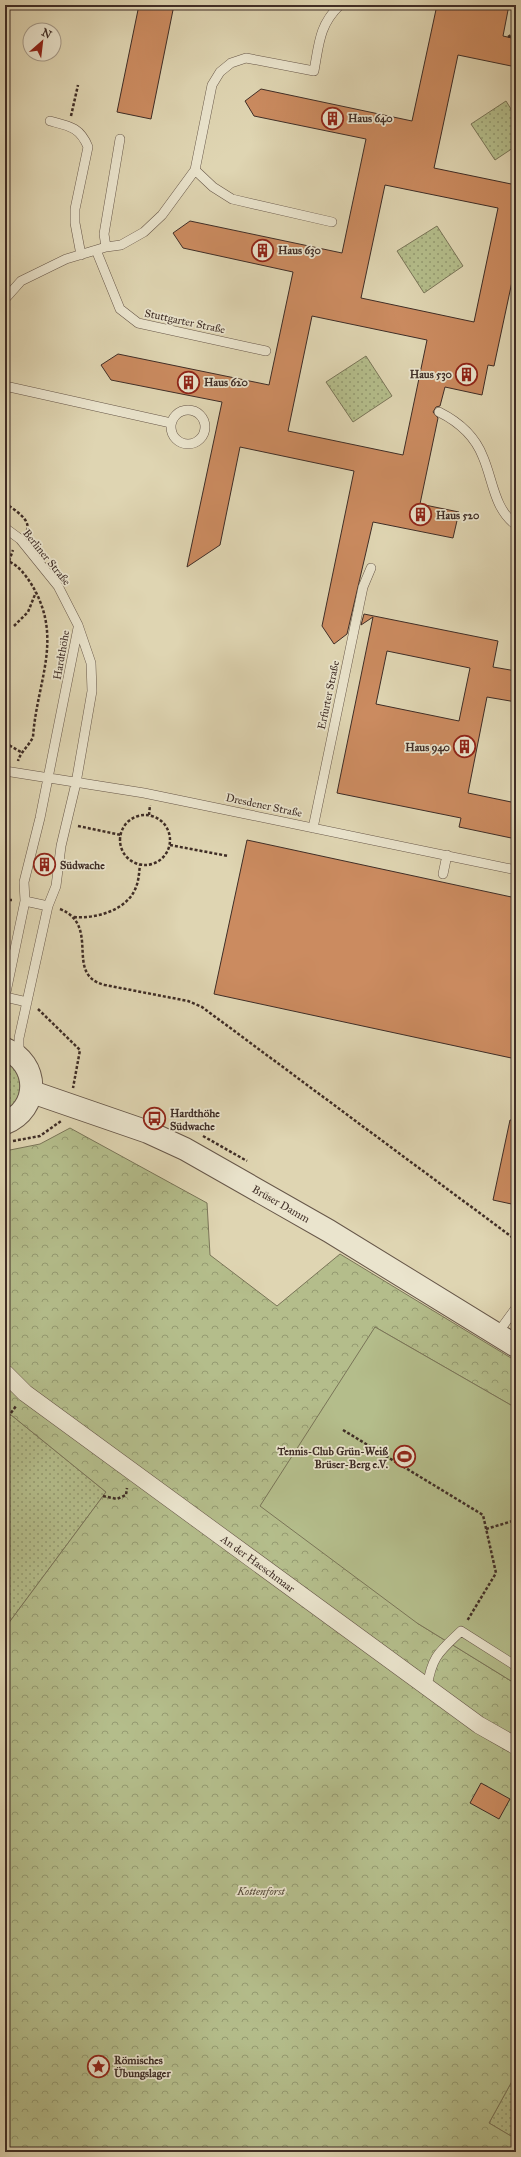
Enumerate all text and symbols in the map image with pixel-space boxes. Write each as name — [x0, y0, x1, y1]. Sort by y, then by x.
north arrow — [22, 22, 62, 62]
text: N — [39, 26, 54, 42]
building icon: Haus 640 — [319, 105, 345, 131]
place label: Haus 640 — [348, 112, 393, 126]
building icon: Haus 630 — [249, 237, 275, 263]
place label: Haus 630 — [278, 244, 321, 258]
street label: Stuttgarter Straße — [143, 307, 227, 336]
building icon: Haus 530 — [454, 361, 480, 387]
place label: Haus 530 — [410, 368, 453, 382]
building icon: Haus 620 — [176, 369, 202, 395]
place label: Haus 620 — [204, 376, 248, 389]
building icon: Haus 520 — [407, 502, 433, 528]
place label: Haus 520 — [436, 509, 480, 522]
street label: Berliner Straße — [20, 527, 73, 588]
street label: Hardthöhe — [51, 629, 72, 681]
street label: Erfurter Straße — [315, 659, 342, 731]
building icon: Haus 940 — [452, 734, 478, 760]
place label: Haus 940 — [405, 741, 451, 755]
street label: Dresdener Straße — [225, 791, 304, 820]
building icon: Südwache — [32, 852, 58, 878]
place label: Südwache — [60, 859, 105, 872]
bus stop icon: Hardthöhe Südwache — [141, 1106, 167, 1132]
place label: Hardthöhe Südwache — [170, 1107, 220, 1133]
street label: Brüser Damm — [250, 1183, 313, 1226]
sports icon: Tennis-Club Grün-Weiß Brüser-Berg e.V. — [391, 1444, 417, 1470]
place label: Tennis-Club Grün-Weiß Brüser-Berg e.V. — [276, 1445, 389, 1471]
street label: An der Haeschmaar — [217, 1532, 298, 1596]
park label: Kottenforst — [236, 1885, 285, 1898]
place icon: Römisches Übungslager — [85, 2053, 111, 2079]
place label: Römisches Übungslager — [114, 2054, 171, 2080]

